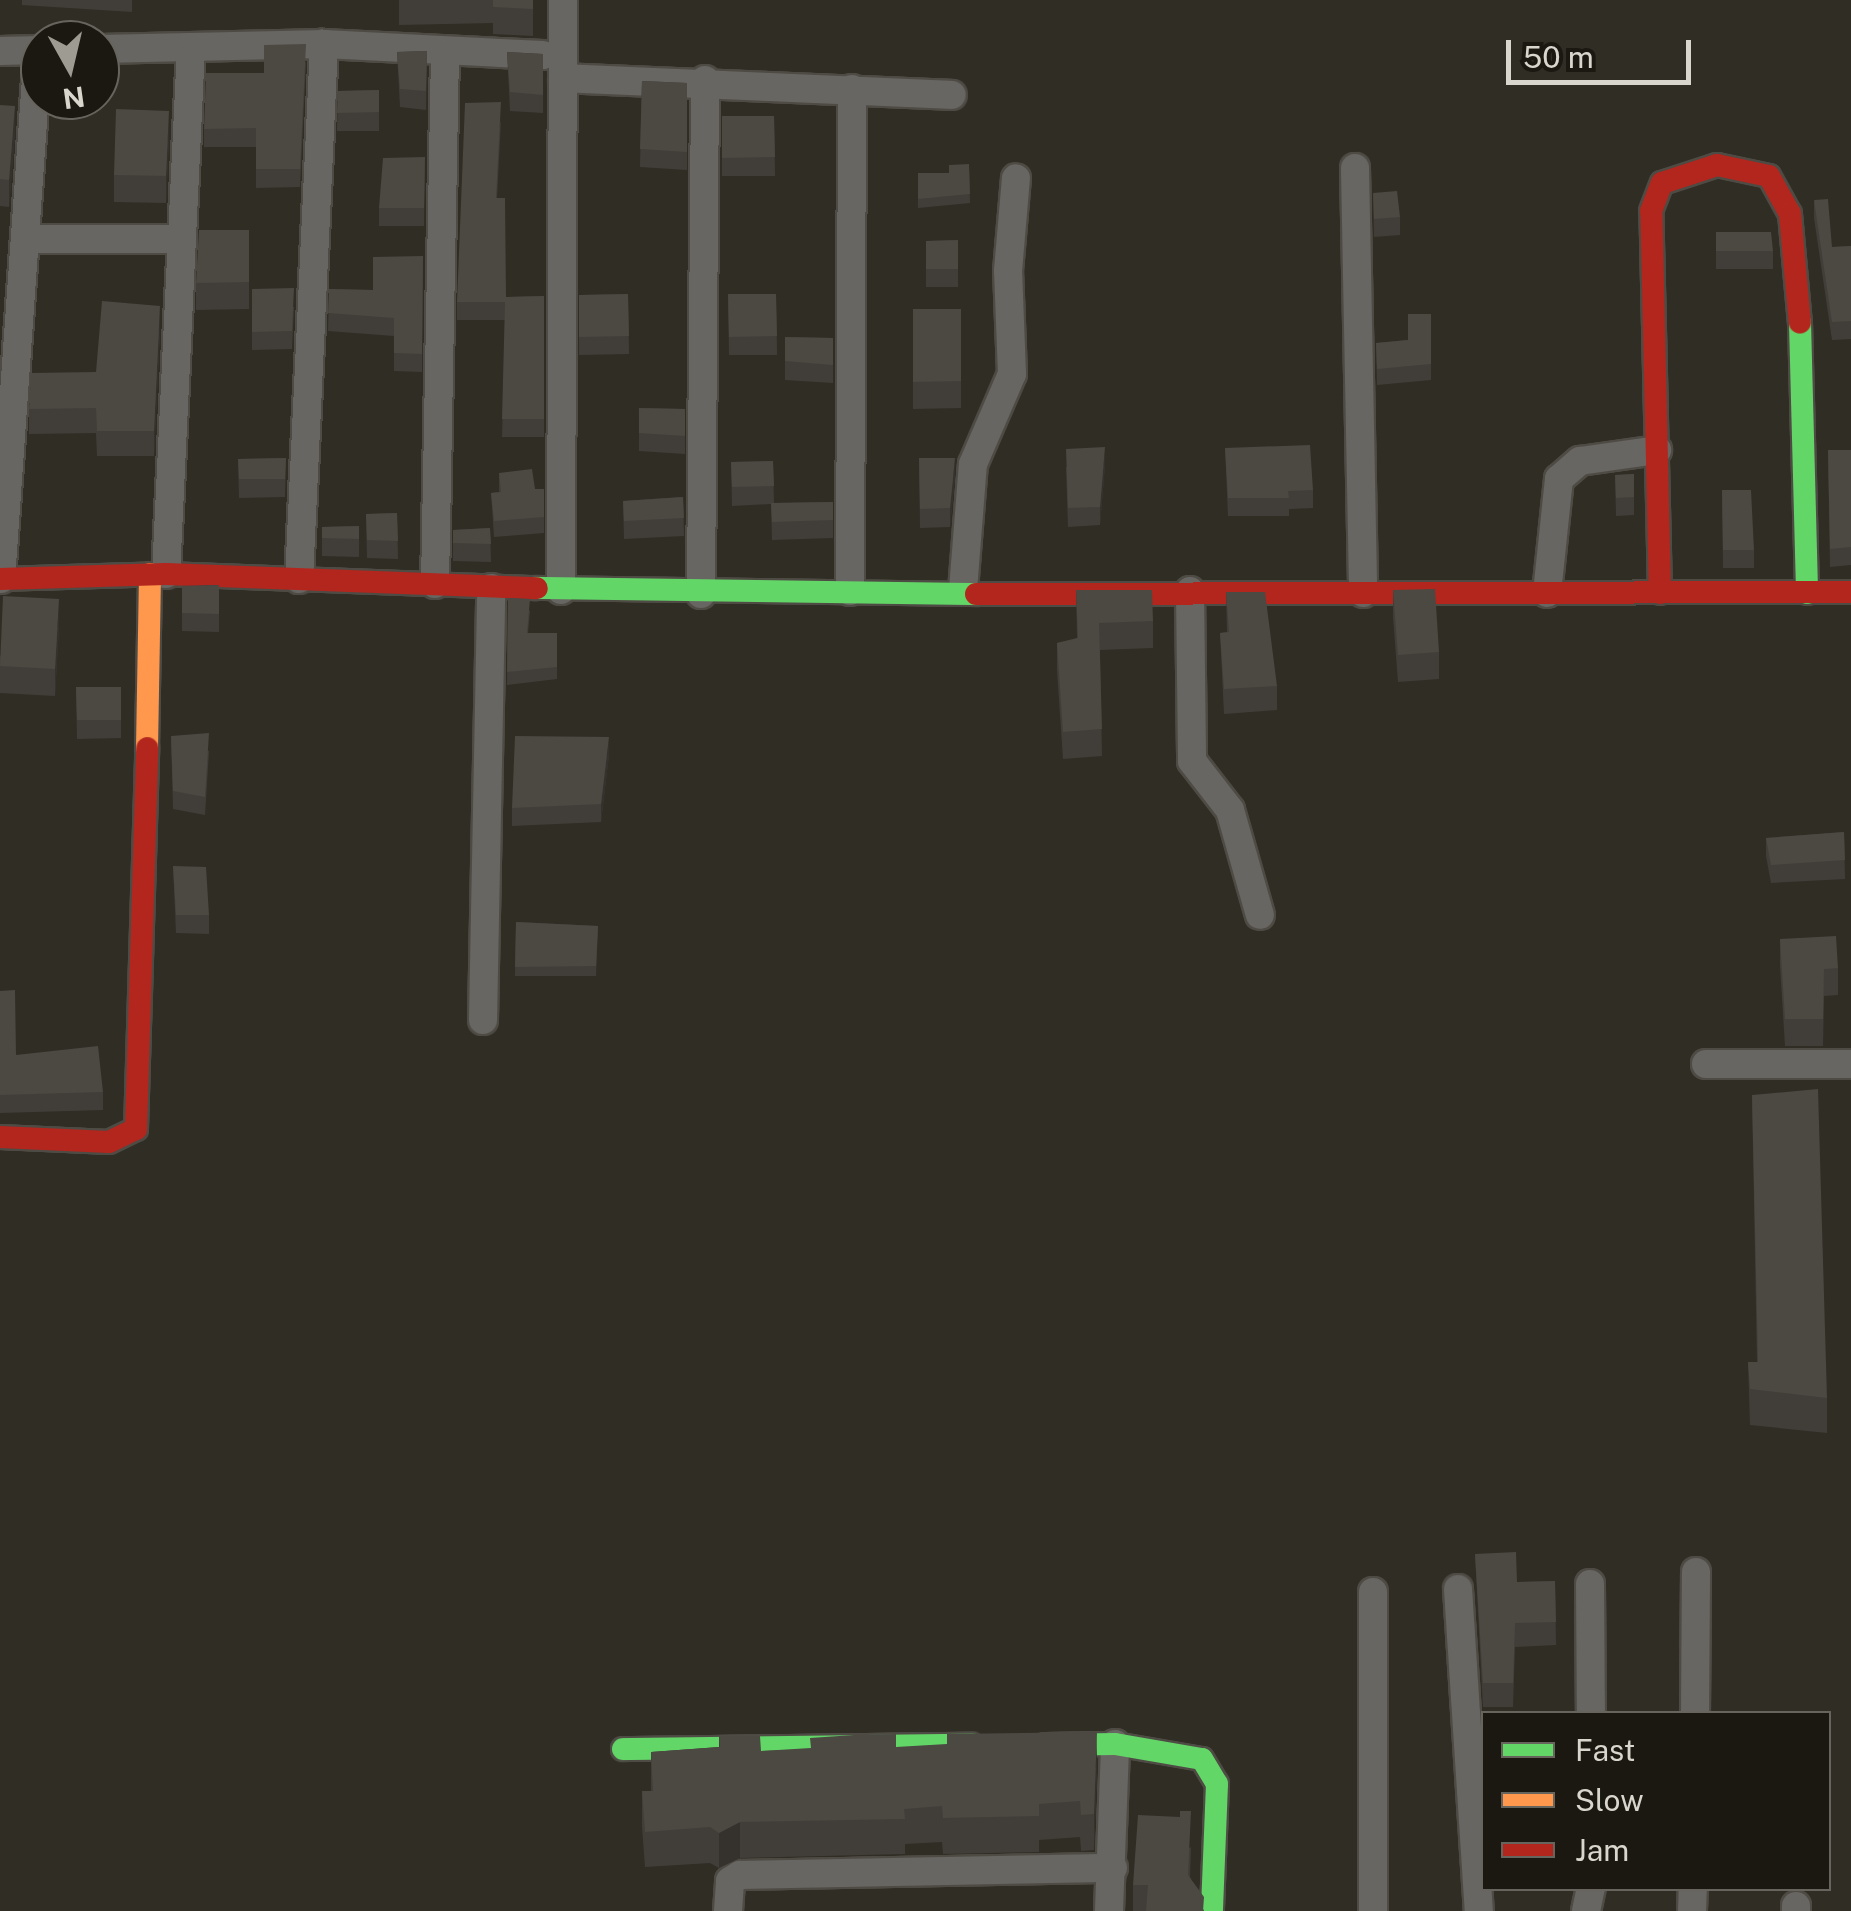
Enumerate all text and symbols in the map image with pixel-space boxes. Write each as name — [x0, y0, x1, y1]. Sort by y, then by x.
north arrow — [20, 20, 120, 120]
scale bar — [1511, 20, 1696, 82]
text: 50 m — [1523, 39, 1594, 75]
text: N — [61, 80, 87, 116]
legend — [1481, 1711, 1831, 1891]
text: Fast — [1575, 1732, 1635, 1768]
text: Slow — [1575, 1782, 1644, 1818]
text: Jam — [1575, 1832, 1629, 1868]

